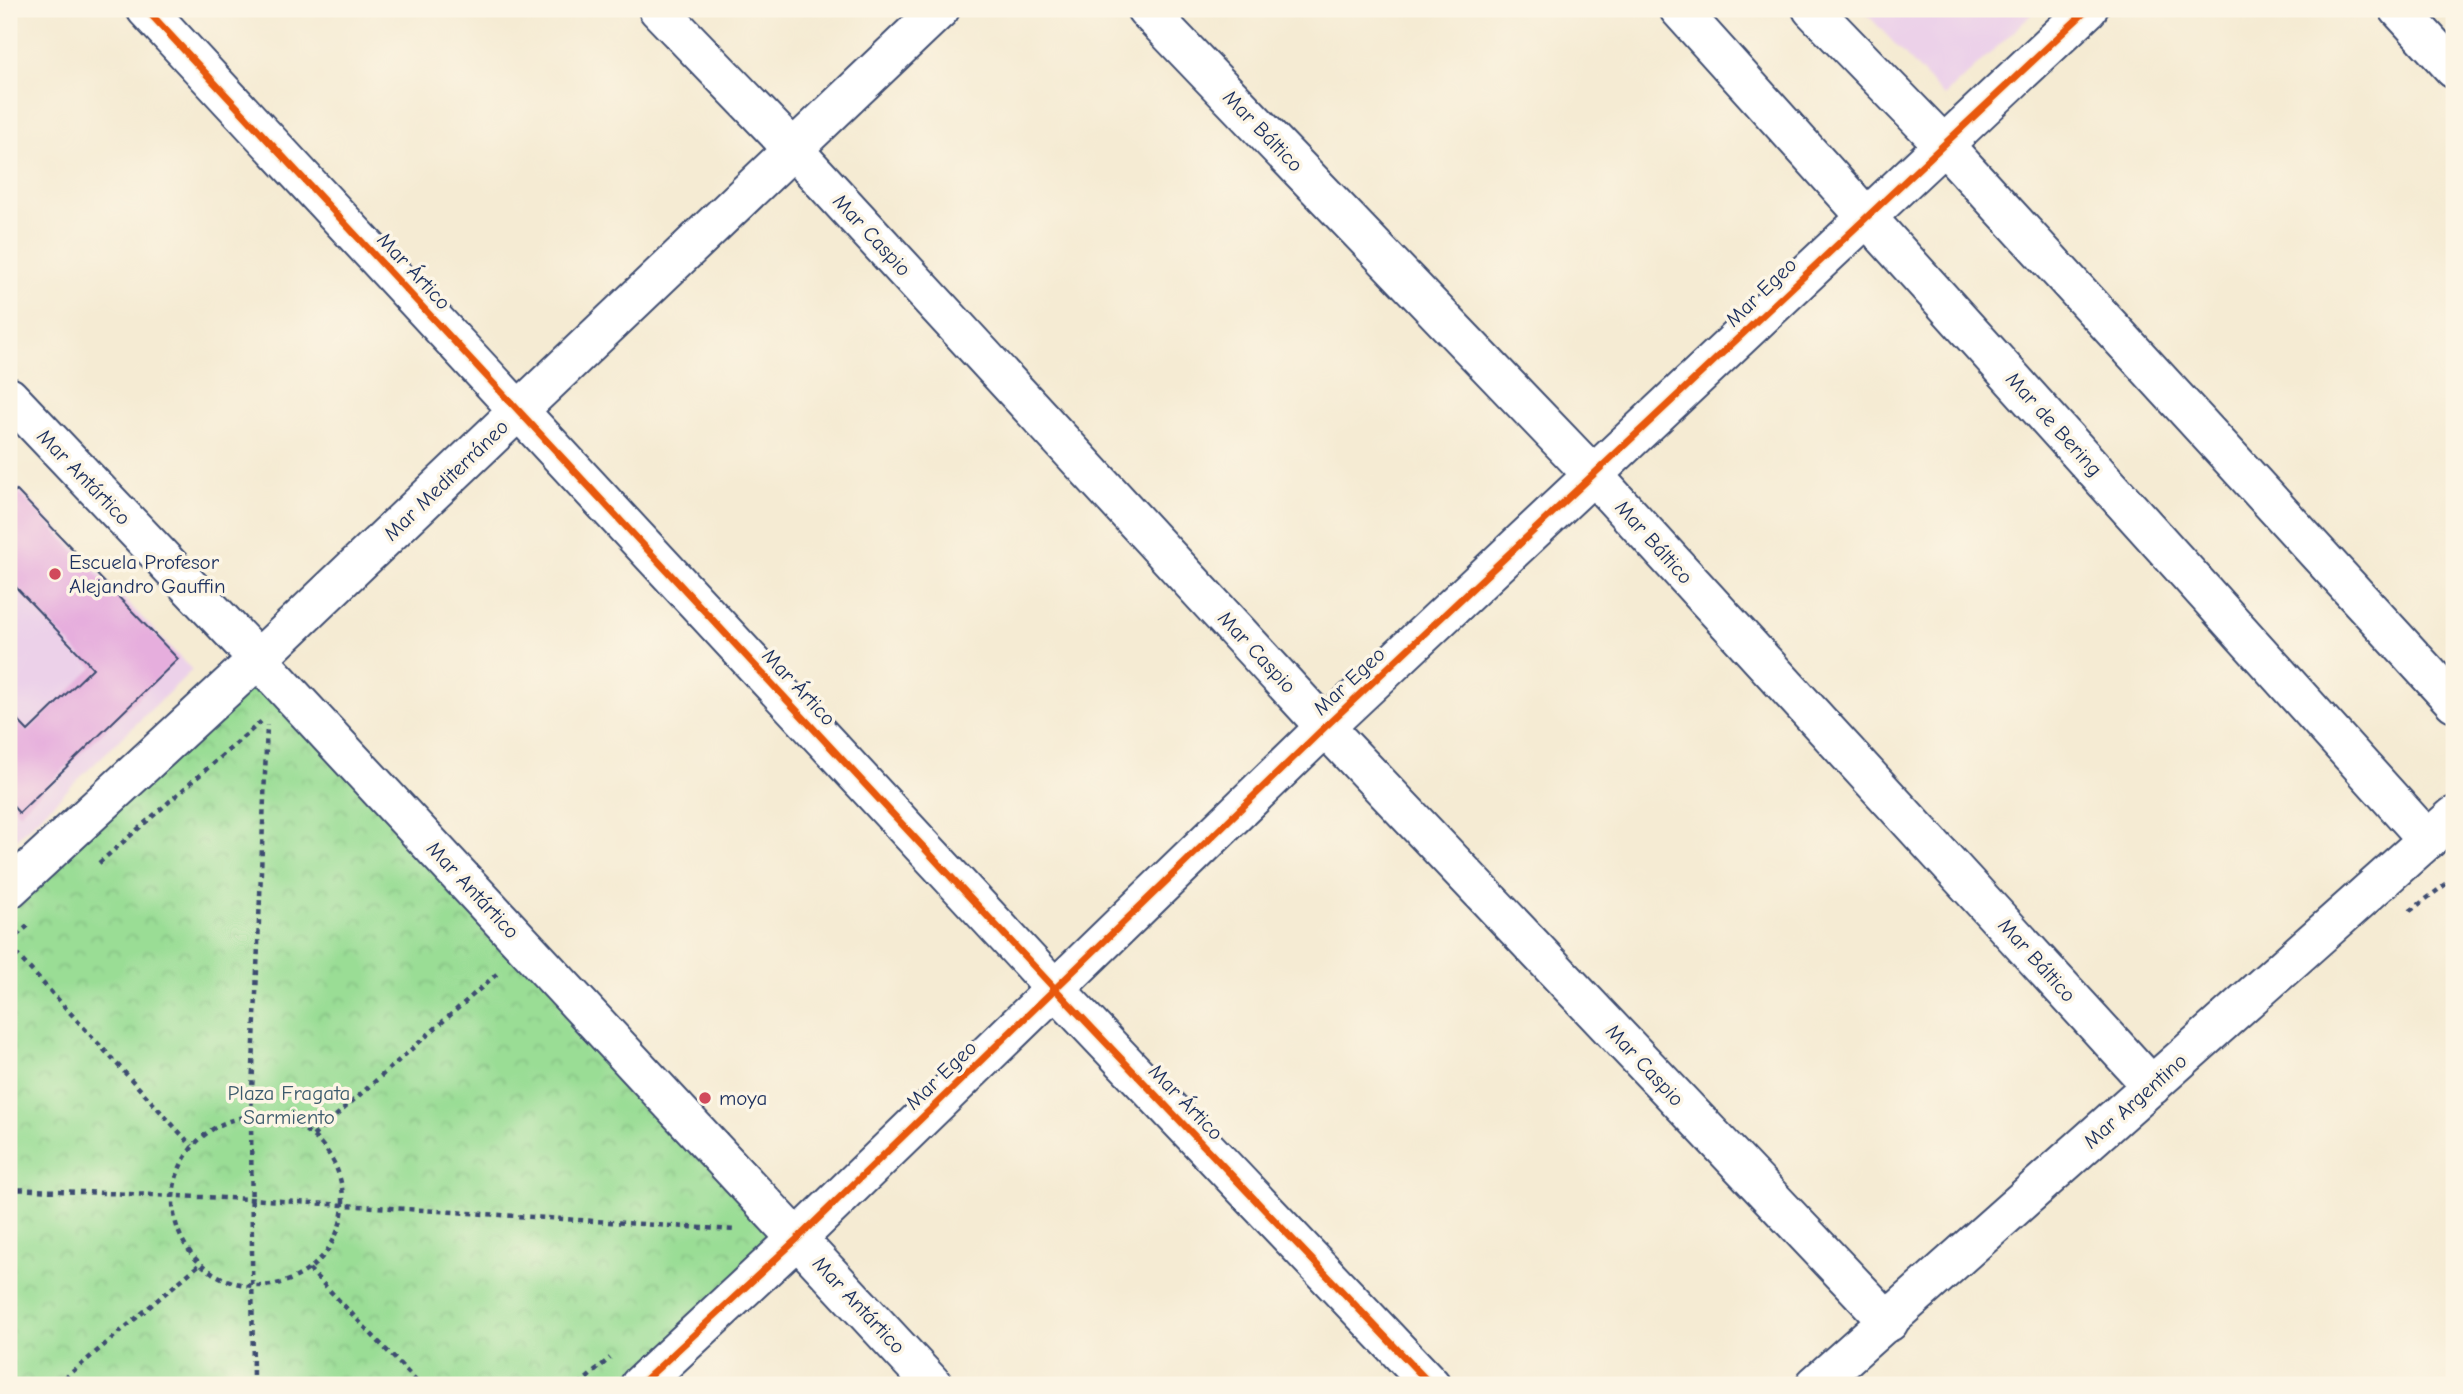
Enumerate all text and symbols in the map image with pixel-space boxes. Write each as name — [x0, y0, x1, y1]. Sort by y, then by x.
street label: Mar Báltico — [1218, 85, 1308, 177]
street label: Mar Caspio — [828, 189, 916, 281]
street label: Mar Ártico — [372, 228, 456, 314]
street label: Mar Egeo — [1721, 252, 1801, 332]
street label: Mar de Bering — [2001, 367, 2107, 481]
street label: Mar Mediterráneo — [379, 414, 513, 546]
street label: Mar Antártico — [32, 424, 136, 530]
street label: Mar Báltico — [1610, 495, 1698, 589]
place label: Escuela Profesor Alejandro Gauffin — [69, 550, 226, 598]
marker: Escuela Profesor Alejandro Gauffin — [47, 566, 63, 582]
street label: Mar Caspio — [1213, 606, 1301, 698]
street label: Mar Egeo — [1308, 642, 1390, 720]
street label: Mar Ártico — [757, 644, 841, 730]
street label: Mar Antártico — [422, 836, 524, 944]
street label: Mar Báltico — [1993, 913, 2081, 1007]
street label: Mar Caspio — [1601, 1019, 1689, 1111]
street label: Mar Egeo — [901, 1035, 981, 1115]
street label: Mar Argentino — [2078, 1048, 2192, 1154]
street label: Mar Ártico — [1144, 1059, 1228, 1145]
park label: Plaza Fragata Sarmiento — [228, 1081, 350, 1129]
place label: moya — [719, 1086, 767, 1110]
marker: moya — [697, 1090, 713, 1106]
street label: Mar Antártico — [808, 1251, 910, 1359]

